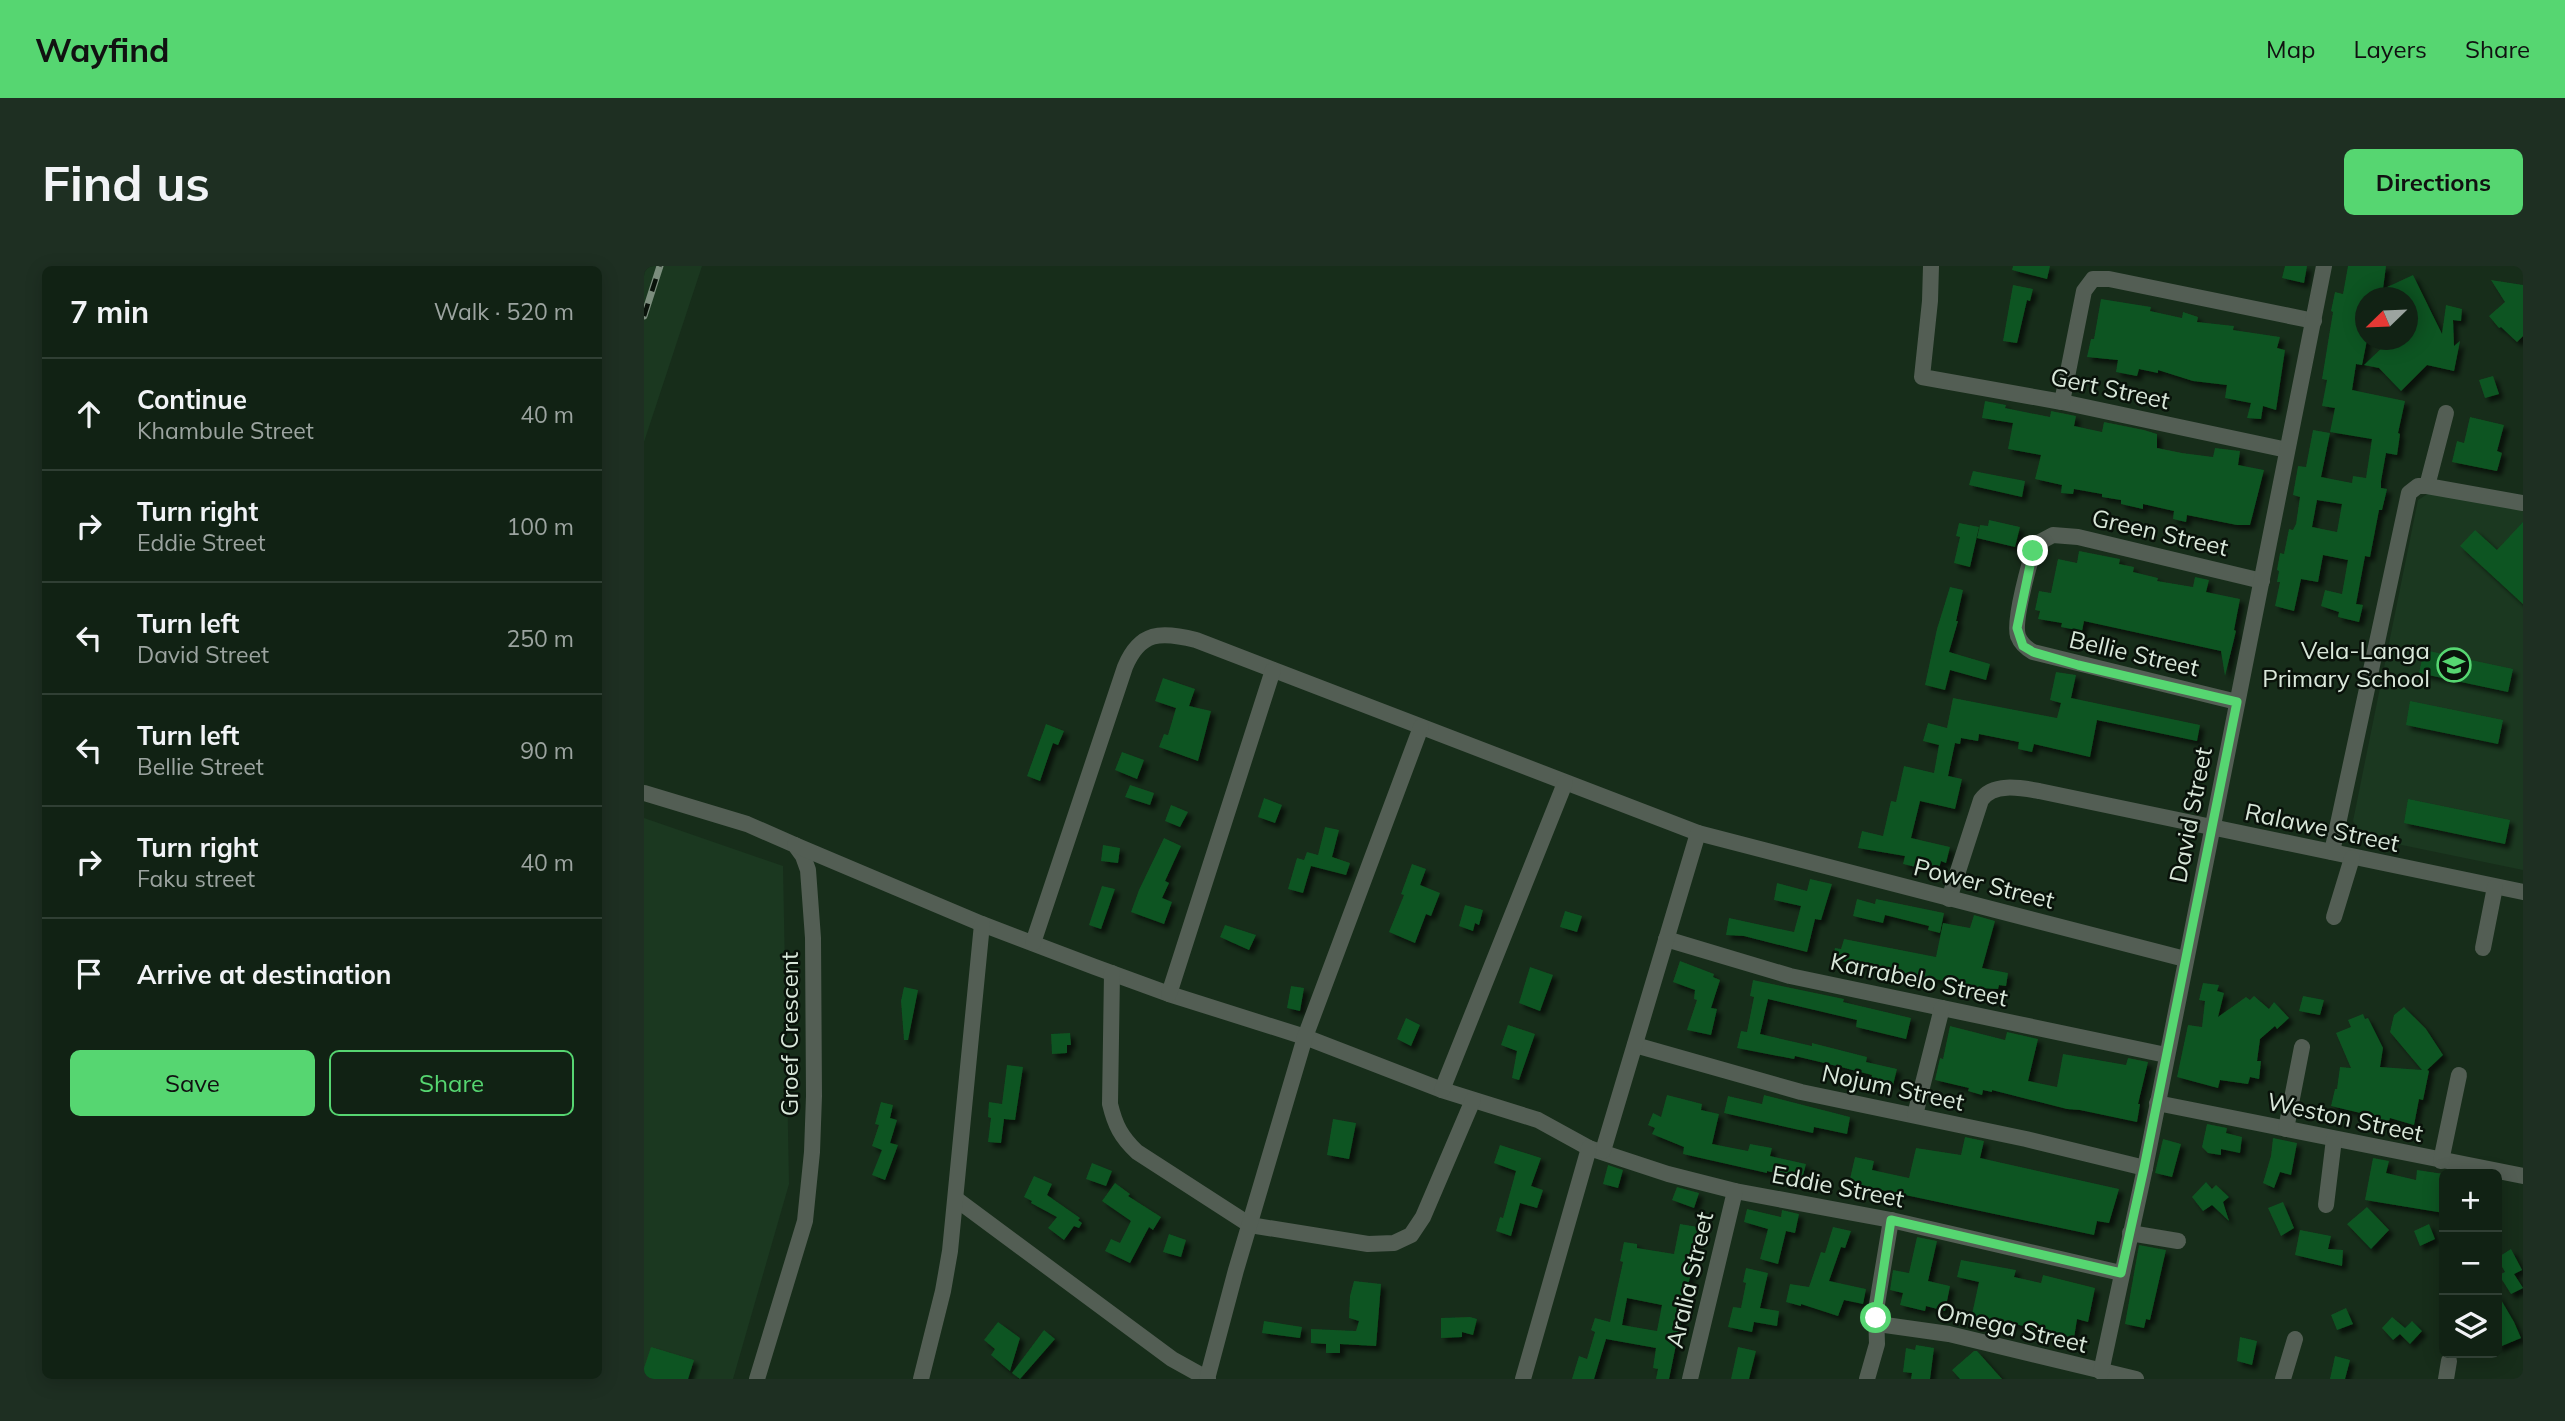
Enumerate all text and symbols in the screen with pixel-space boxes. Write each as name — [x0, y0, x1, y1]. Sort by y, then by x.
text: Wayfind — [35, 29, 170, 70]
text: Map — [2266, 34, 2315, 64]
text: Layers — [2353, 34, 2427, 64]
text: Share — [2465, 34, 2530, 64]
button: Directions — [2344, 149, 2523, 215]
text: Find us — [42, 152, 210, 213]
north arrow — [2355, 287, 2418, 350]
text: 7 min — [70, 293, 149, 331]
text: Walk · 520 m — [434, 297, 574, 326]
street label: Gert Street — [2048, 361, 2172, 415]
text: Continue — [137, 383, 247, 416]
icon: ahead — [70, 395, 108, 433]
text: 40 m — [520, 400, 574, 429]
text: Khambule Street — [137, 416, 314, 445]
text: Turn right — [137, 495, 258, 528]
street label: Green Street — [2089, 502, 2231, 562]
icon: right — [70, 507, 108, 545]
text: 100 m — [506, 512, 574, 541]
text: Eddie Street — [137, 528, 266, 557]
route end — [2017, 535, 2048, 566]
text: Turn left — [137, 607, 239, 640]
icon: left — [70, 619, 108, 657]
text: 250 m — [506, 624, 574, 653]
street label: Bellie Street — [2066, 624, 2202, 683]
place label: Vela-Langa Primary School — [2262, 635, 2430, 693]
text: David Street — [137, 640, 269, 669]
school or university icon: Vela-Langa Primary School — [2435, 646, 2473, 684]
text: Turn left — [137, 719, 239, 752]
icon: left — [70, 731, 108, 769]
text: 90 m — [520, 736, 574, 765]
street label: David Street — [2162, 744, 2218, 885]
text: Bellie Street — [137, 752, 264, 781]
street label: Ralawe Street — [2242, 796, 2402, 858]
text: Turn right — [137, 831, 258, 864]
icon: right — [70, 843, 108, 881]
text: 40 m — [520, 848, 574, 877]
street label: Power Street — [1911, 851, 2058, 915]
text: Faku street — [137, 864, 255, 893]
street label: Karrabelo Street — [1828, 946, 2011, 1012]
street label: Groef Crescent — [774, 952, 804, 1116]
icon: arrive — [70, 955, 108, 993]
text: Arrive at destination — [137, 958, 392, 991]
button: Save — [70, 1050, 315, 1116]
button: Share — [329, 1050, 574, 1116]
street label: Nojum Street — [1819, 1057, 1967, 1117]
street label: Weston Street — [2264, 1086, 2426, 1148]
street label: Eddie Street — [1769, 1158, 1907, 1214]
map controls — [2439, 1169, 2502, 1358]
button: + — [2439, 1169, 2502, 1232]
street label: Aralia Street — [1659, 1209, 1719, 1351]
button: − — [2439, 1232, 2502, 1295]
street label: Omega Street — [1934, 1295, 2091, 1359]
button: layers — [2439, 1295, 2502, 1358]
route start — [1860, 1302, 1891, 1333]

